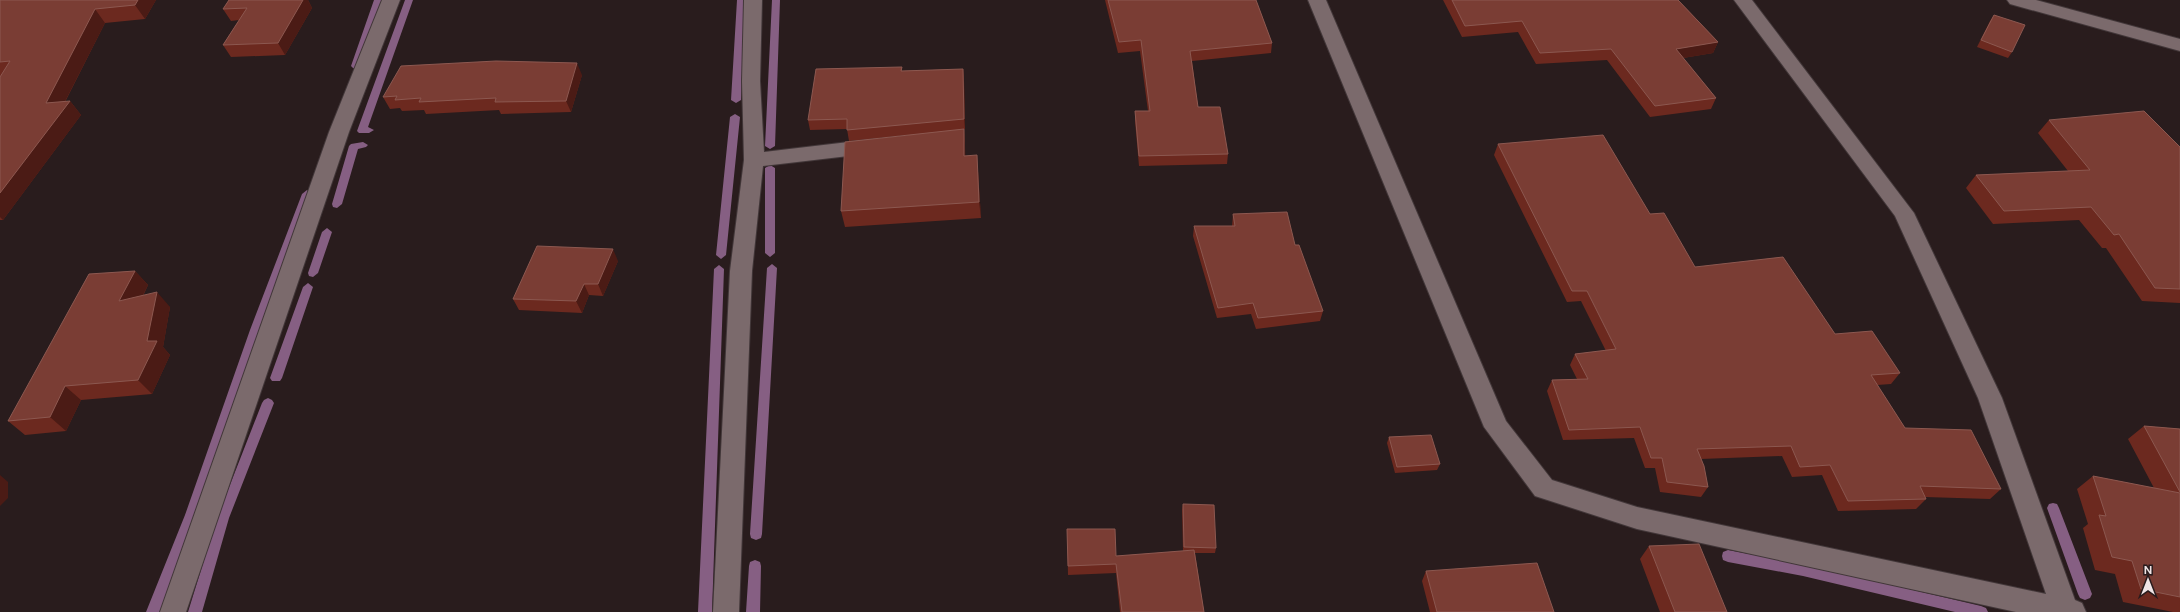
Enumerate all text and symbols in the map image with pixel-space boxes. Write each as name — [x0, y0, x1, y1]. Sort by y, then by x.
north arrow — [2128, 560, 2168, 600]
text: N — [2144, 564, 2152, 577]

